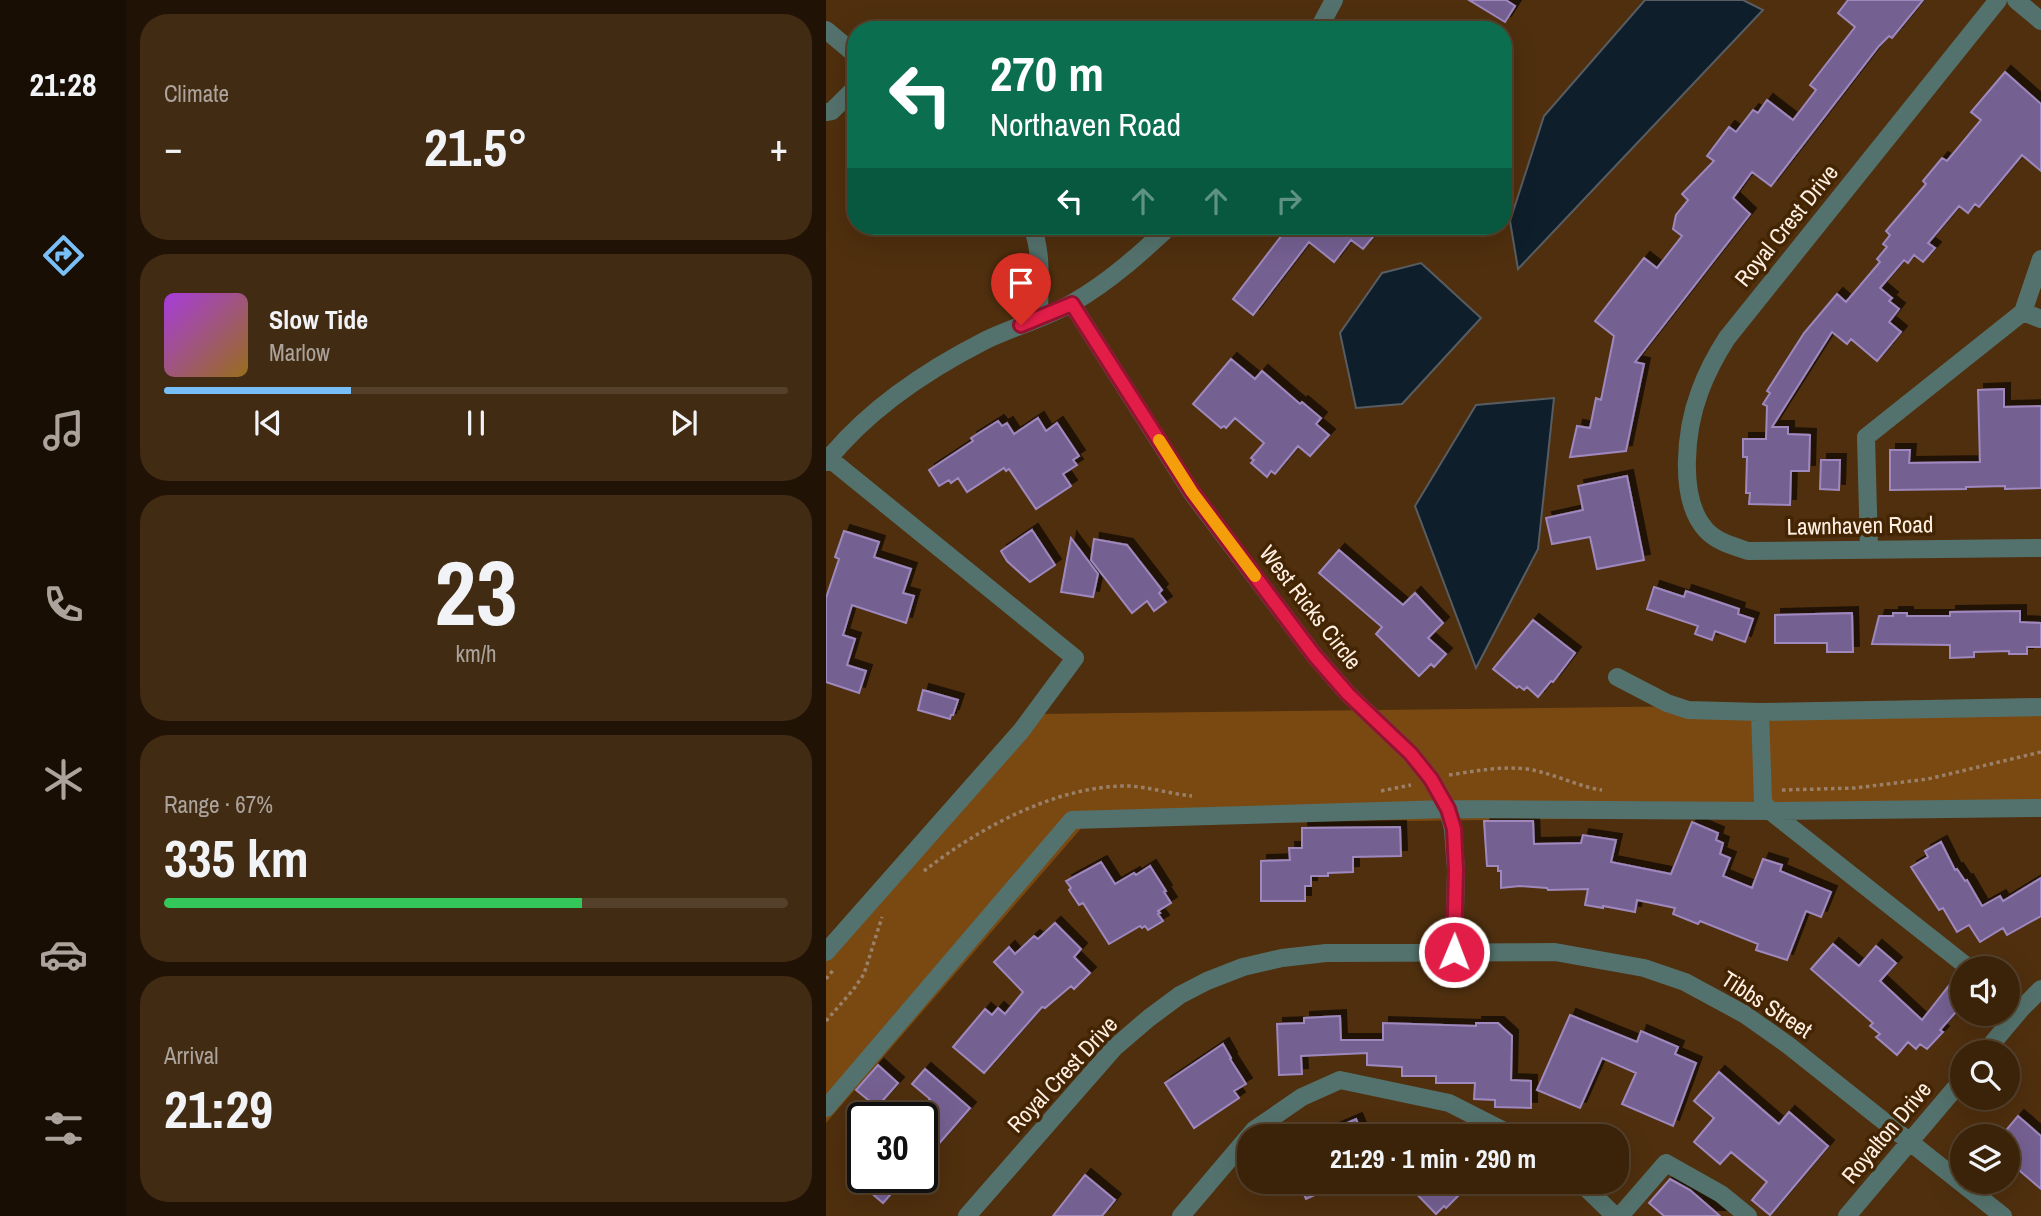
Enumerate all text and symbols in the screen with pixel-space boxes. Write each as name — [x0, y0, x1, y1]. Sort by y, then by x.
text: 270 m — [990, 40, 1104, 106]
icon: left — [875, 49, 966, 140]
text: 21:28 — [29, 63, 97, 106]
text: Climate — [164, 78, 229, 109]
text: Northaven Road — [990, 103, 1181, 146]
text: 21.5° — [424, 112, 528, 182]
text: − — [164, 122, 182, 173]
text: + — [770, 122, 788, 173]
street label: Royal Crest Drive — [1727, 157, 1845, 293]
icon: left — [1051, 182, 1089, 220]
icon: ahead — [1124, 182, 1162, 220]
icon: ahead — [1197, 182, 1235, 220]
icon: right — [1270, 182, 1308, 220]
icon: directions — [39, 231, 88, 280]
pin — [991, 253, 1051, 325]
icon: arrive — [1002, 264, 1040, 302]
text: Slow Tide — [269, 302, 368, 337]
text: Marlow — [269, 337, 330, 368]
icon: previous — [249, 404, 287, 442]
icon: pause — [457, 404, 495, 442]
icon: next — [665, 404, 703, 442]
icon: music — [39, 406, 88, 455]
street label: Lawnhaven Road — [1786, 508, 1934, 542]
text: 23 — [435, 531, 518, 653]
street label: West Ricks Circle — [1253, 539, 1369, 675]
icon: phone — [39, 580, 88, 629]
text: km/h — [456, 638, 496, 669]
icon: climate — [39, 755, 88, 804]
text: Range · 67% — [164, 789, 273, 820]
text: 335 km — [164, 823, 309, 893]
position arrow — [1417, 915, 1491, 989]
icon: car — [39, 930, 88, 979]
map controls — [1950, 956, 2020, 1194]
button: sound — [1950, 956, 2020, 1026]
street label: Tibbs Street — [1716, 963, 1818, 1045]
street label: Royal Crest Drive — [1000, 1009, 1124, 1139]
text: Arrival — [164, 1040, 219, 1071]
button: search — [1950, 1040, 2020, 1110]
text: 21:29 — [164, 1074, 273, 1144]
street label: Royalton Drive — [1834, 1074, 1938, 1190]
speed limit sign: 30 — [847, 1102, 938, 1193]
icon: filters — [39, 1104, 88, 1153]
button: layers — [1950, 1124, 2020, 1194]
text: 21:29 · 1 min · 290 m — [1330, 1141, 1536, 1176]

